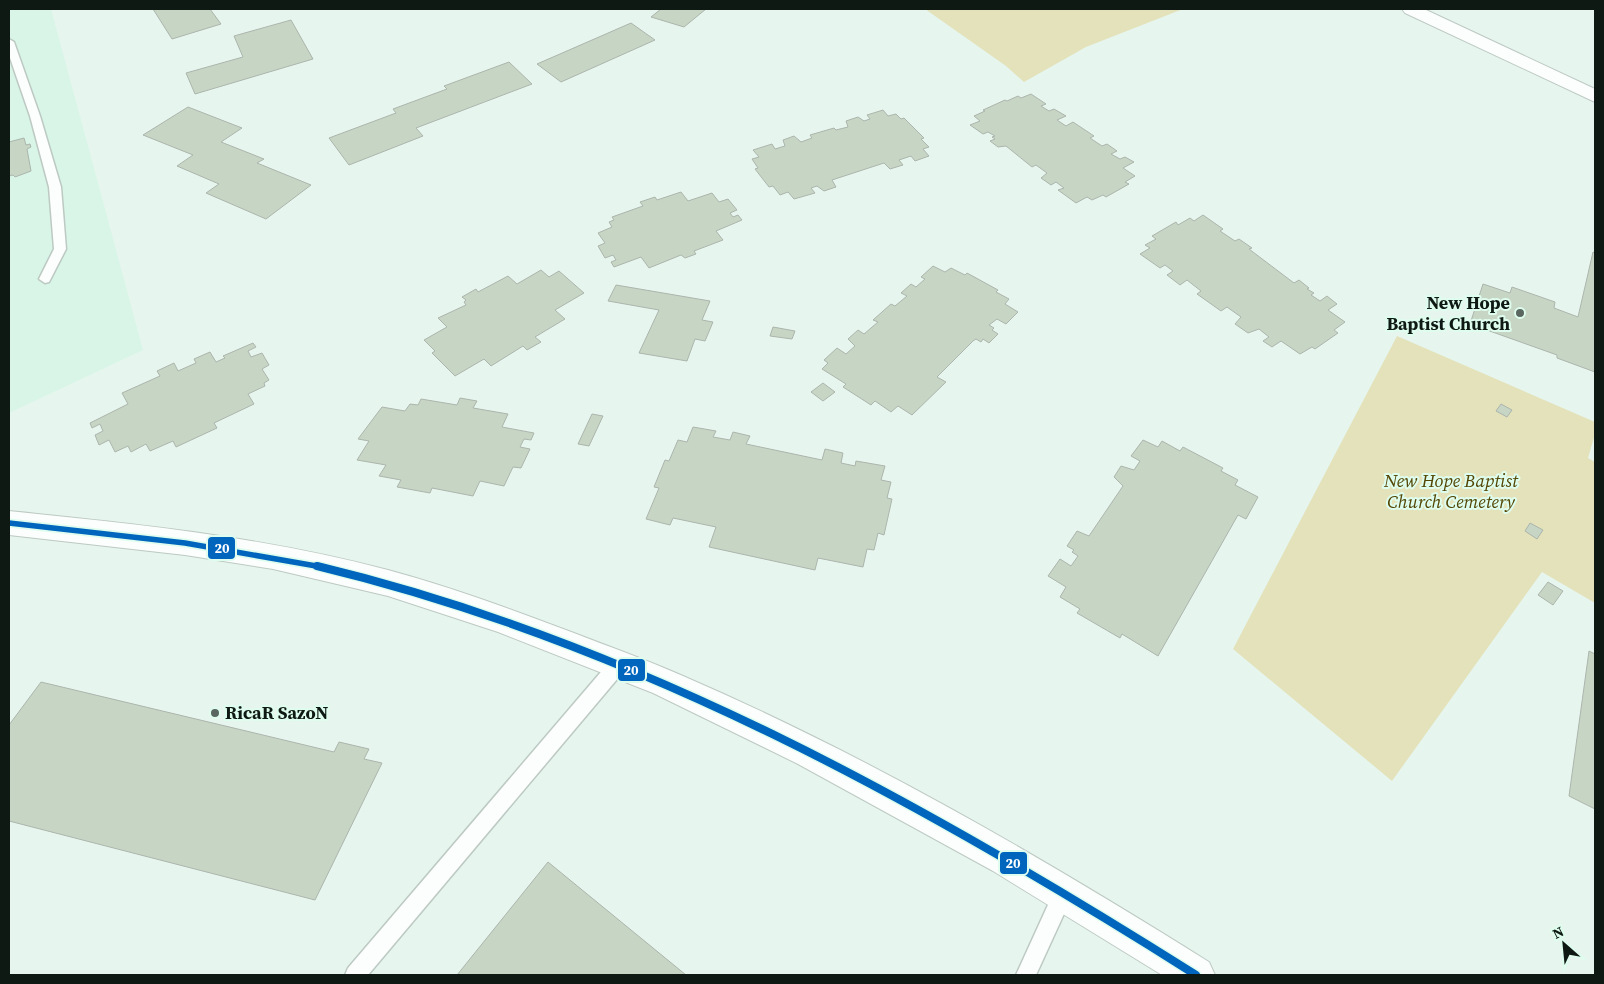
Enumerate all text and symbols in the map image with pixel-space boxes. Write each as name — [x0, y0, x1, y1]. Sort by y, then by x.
place label: New Hope Baptist Church — [1386, 290, 1510, 336]
marker: New Hope Baptist Church — [1514, 307, 1526, 319]
park label: New Hope Baptist Church Cemetery — [1383, 468, 1519, 514]
line badge: 20 — [207, 536, 236, 560]
text: 20 — [214, 538, 230, 558]
line badge: 20 — [617, 658, 646, 682]
text: 20 — [623, 660, 639, 680]
place label: RicaR SazoN — [225, 700, 328, 725]
marker: RicaR SazoN — [209, 707, 221, 719]
line badge: 20 — [999, 851, 1028, 875]
text: 20 — [1005, 853, 1021, 873]
north arrow — [1539, 919, 1589, 969]
text: N — [1549, 921, 1567, 944]

